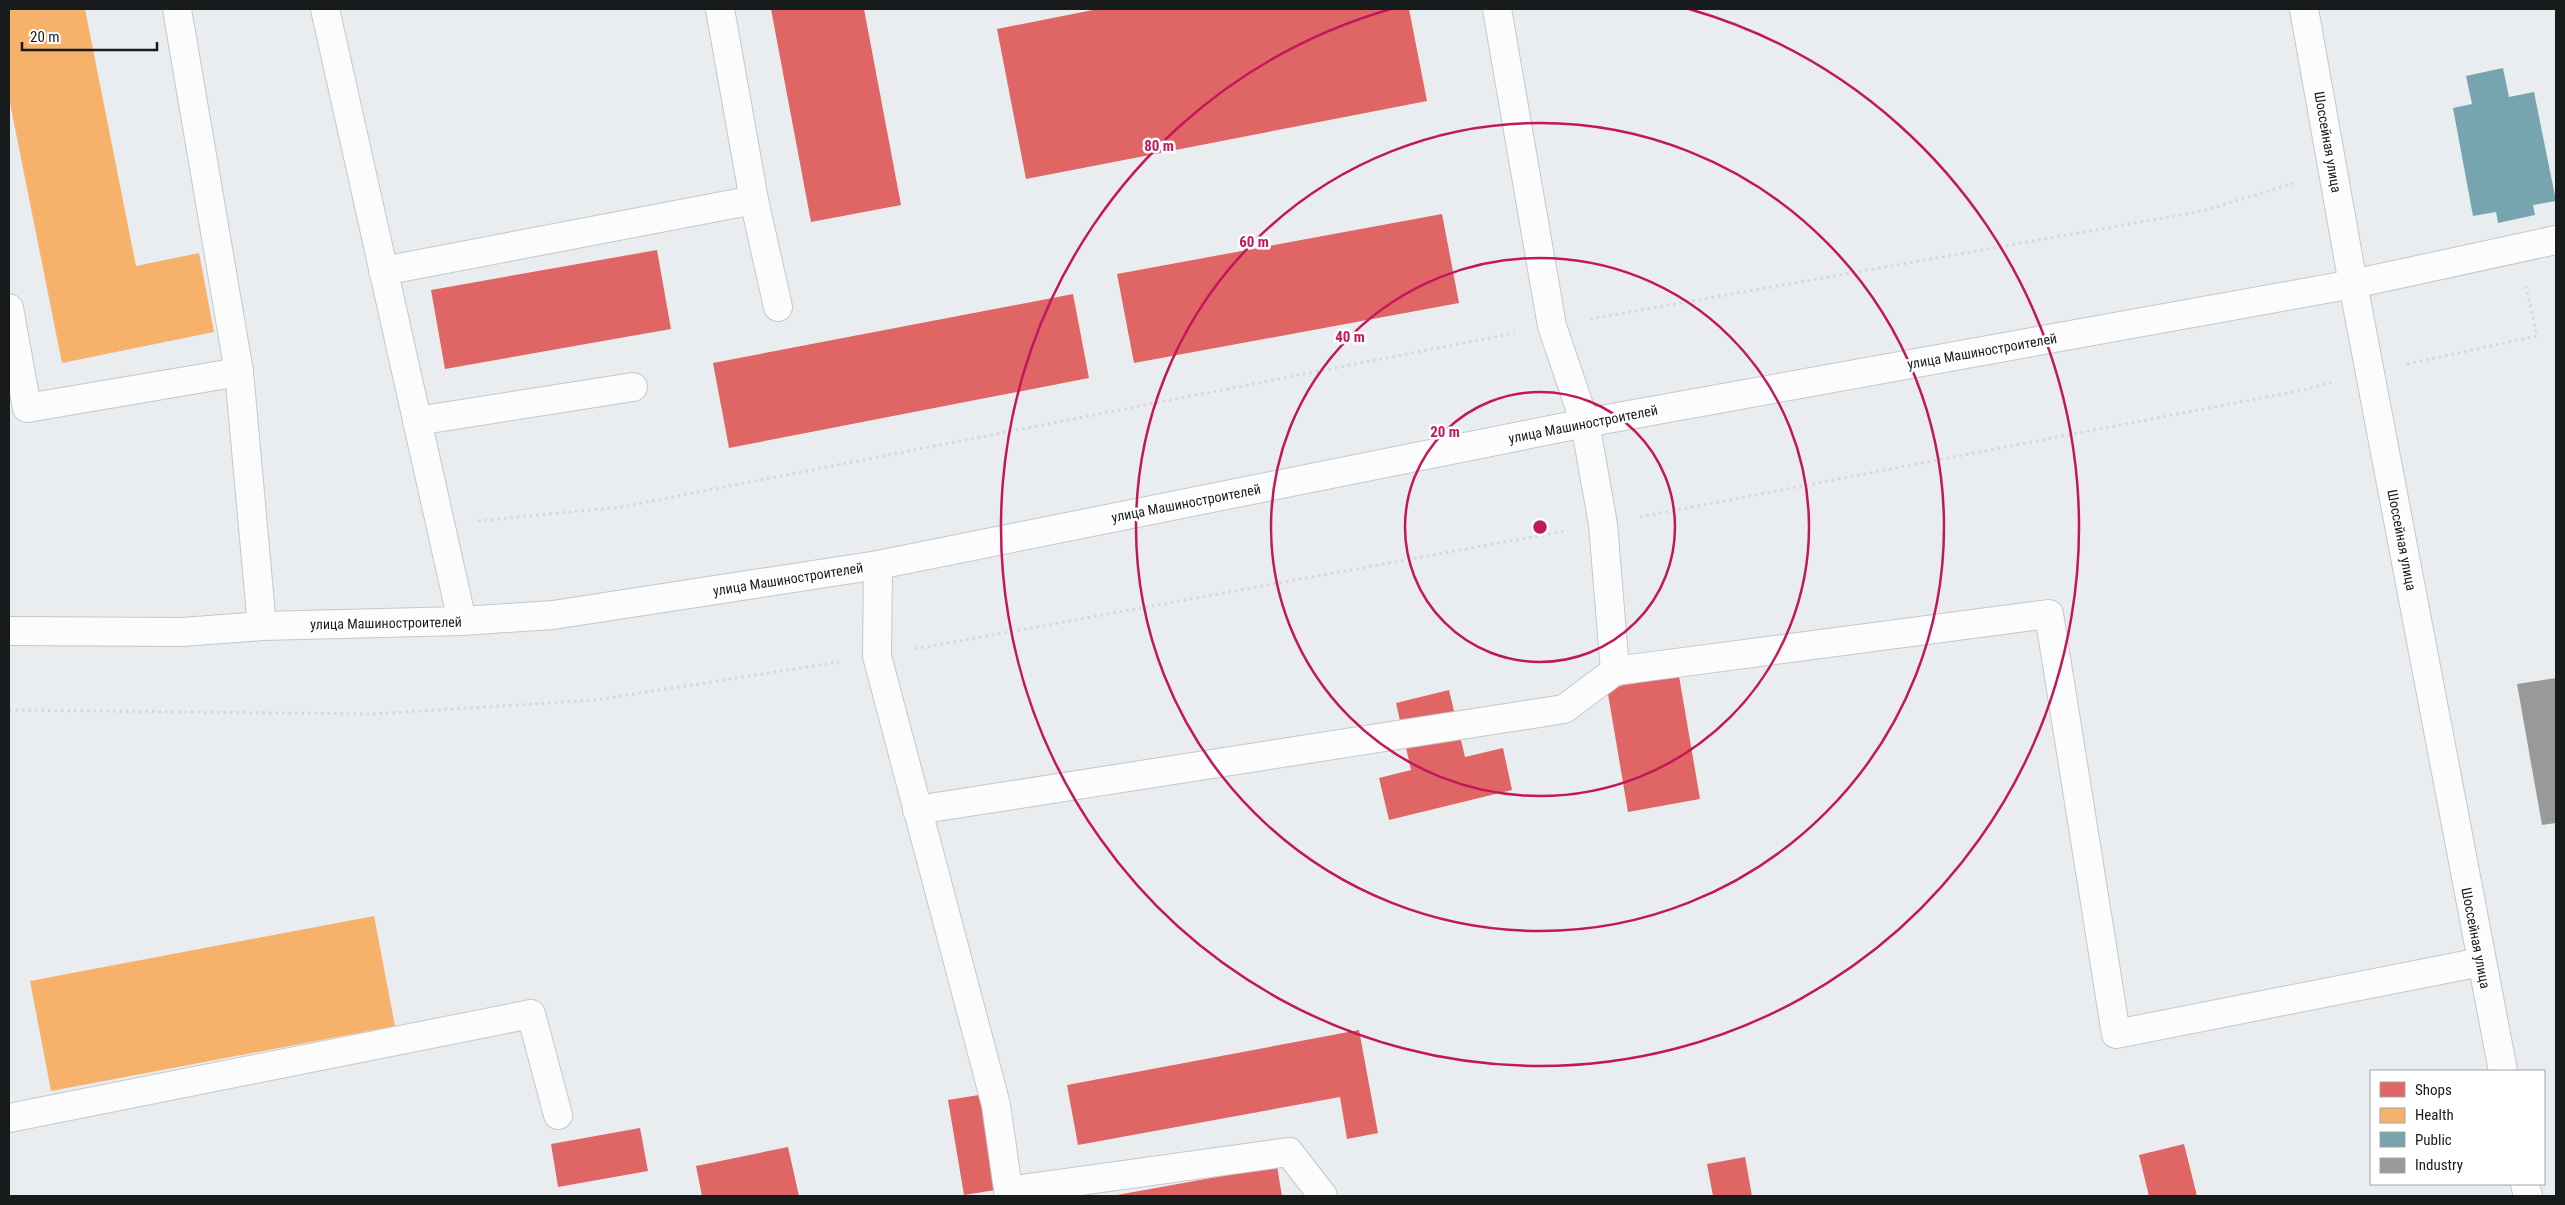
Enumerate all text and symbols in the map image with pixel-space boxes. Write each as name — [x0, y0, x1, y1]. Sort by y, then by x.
scale bar — [22, 20, 158, 52]
text: 20 m — [30, 28, 60, 46]
street label: Шоссейная улица — [2311, 90, 2345, 194]
text: 80 m — [1144, 137, 1174, 155]
text: 60 m — [1239, 233, 1269, 251]
text: 40 m — [1335, 328, 1365, 346]
street label: улица Машиностроителей — [1906, 330, 2058, 372]
street label: улица Машиностроителей — [1507, 402, 1659, 446]
text: 20 m — [1430, 423, 1460, 441]
street label: улица Машиностроителей — [1110, 481, 1262, 525]
street label: Шоссейная улица — [2384, 488, 2420, 592]
centre of rings — [1531, 518, 1549, 536]
street label: улица Машиностроителей — [712, 559, 864, 599]
street label: улица Машиностроителей — [310, 614, 462, 632]
street label: Шоссейная улица — [2458, 886, 2494, 990]
legend — [2370, 1070, 2545, 1185]
text: Shops — [2415, 1081, 2452, 1099]
text: Health — [2415, 1106, 2454, 1124]
text: Public — [2415, 1131, 2452, 1149]
text: Industry — [2415, 1156, 2463, 1174]

